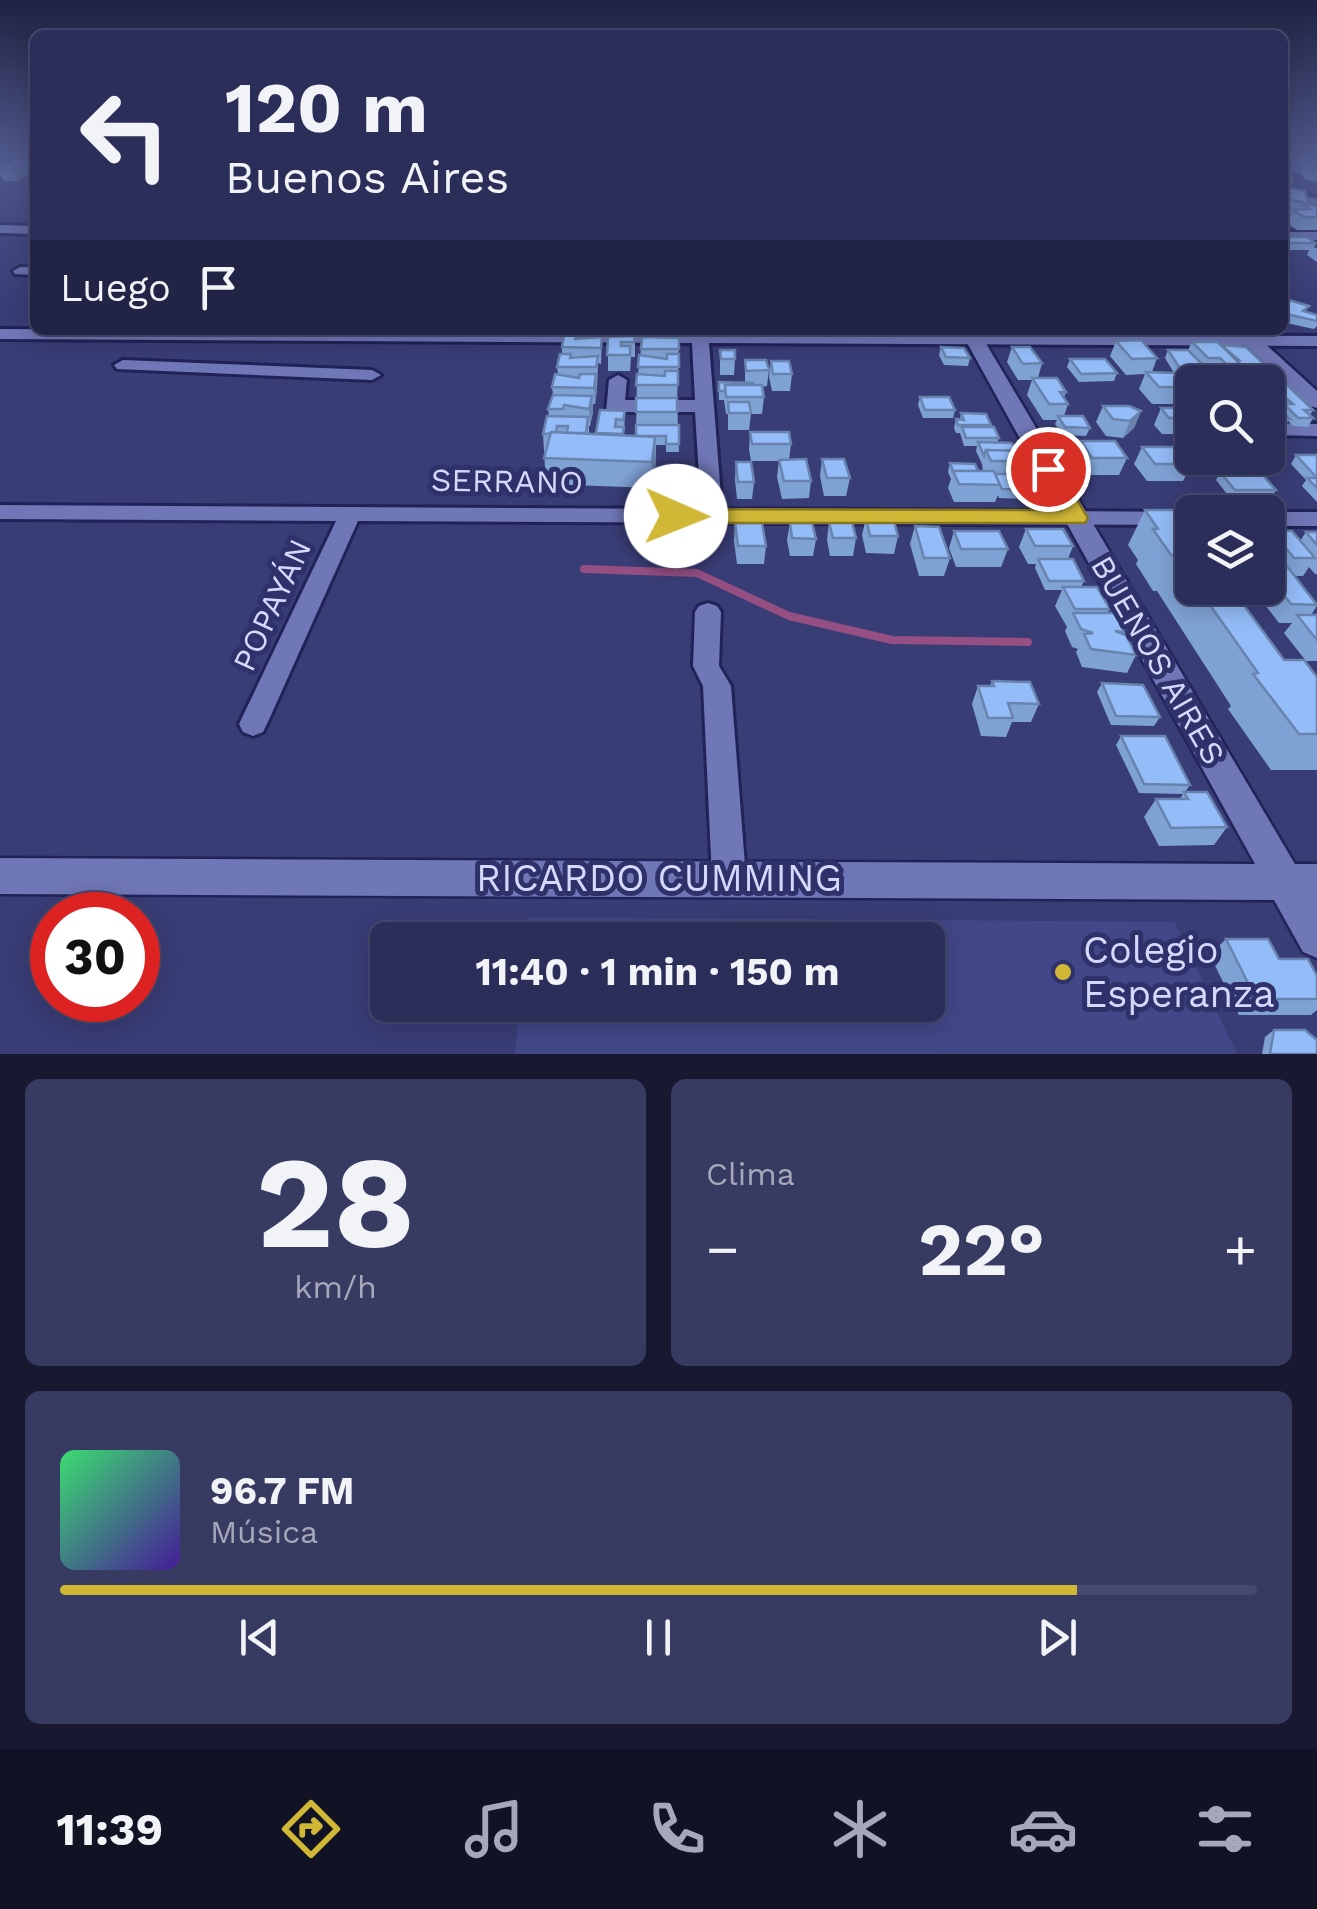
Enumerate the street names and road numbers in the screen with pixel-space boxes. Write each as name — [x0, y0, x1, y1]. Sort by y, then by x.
street label: SERRANO — [431, 461, 583, 501]
street label: POPAYÁN — [225, 533, 319, 677]
street label: BUENOS AIRES — [1083, 549, 1233, 771]
street label: RICARDO CUMMING — [476, 856, 842, 900]

